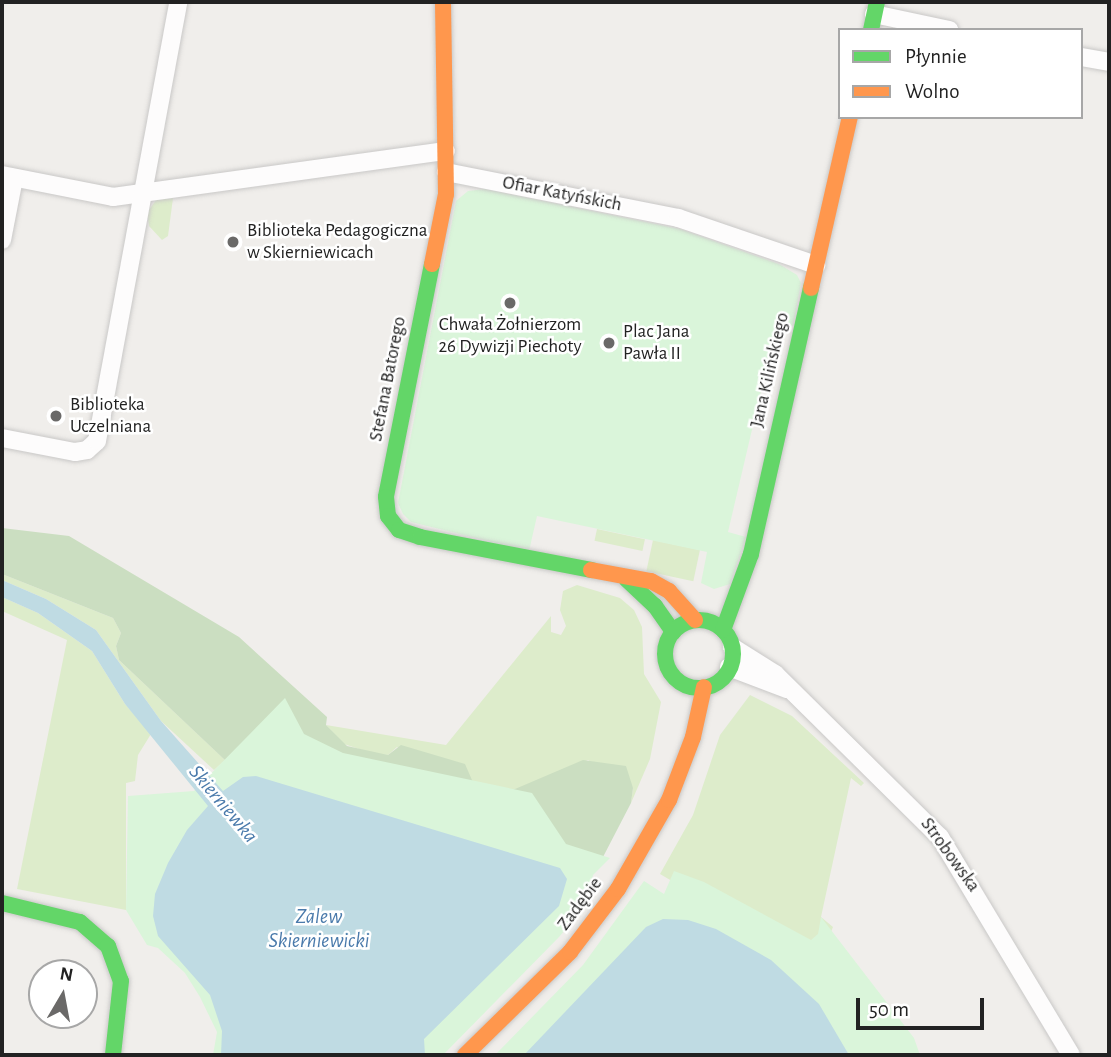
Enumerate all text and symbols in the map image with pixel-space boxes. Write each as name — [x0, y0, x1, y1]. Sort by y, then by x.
legend — [838, 28, 1083, 119]
text: Płynnie — [905, 46, 967, 67]
text: Wolno — [905, 81, 959, 102]
street label: Ofiar Katyńskich — [500, 171, 624, 217]
place label: Biblioteka Pedagogiczna w Skierniewicach — [247, 220, 428, 264]
marker: Biblioteka Pedagogiczna w Skierniewicach — [225, 234, 241, 250]
marker: Chwała Żołnierzom 26 Dywizji Piechoty — [502, 295, 518, 311]
street label: Jana Kilińskiego — [746, 310, 794, 430]
place label: Chwała Żołnierzom 26 Dywizji Piechoty — [438, 314, 582, 358]
street label: Stefana Batorego — [365, 315, 411, 443]
place label: Plac Jana Pawła II — [623, 321, 689, 365]
marker: Plac Jana Pawła II — [601, 335, 617, 351]
place label: Biblioteka Uczelniana — [70, 394, 151, 438]
marker: Biblioteka Uczelniana — [48, 408, 64, 424]
water label: Skierniewka — [183, 760, 263, 848]
street label: Strobowska — [915, 813, 985, 897]
street label: Zadębie — [553, 873, 607, 935]
water label: Zalew Skierniewicki — [269, 904, 369, 954]
north arrow — [28, 959, 98, 1029]
text: N — [58, 964, 75, 985]
scale bar — [859, 984, 987, 1028]
text: 50 m — [869, 999, 909, 1020]

